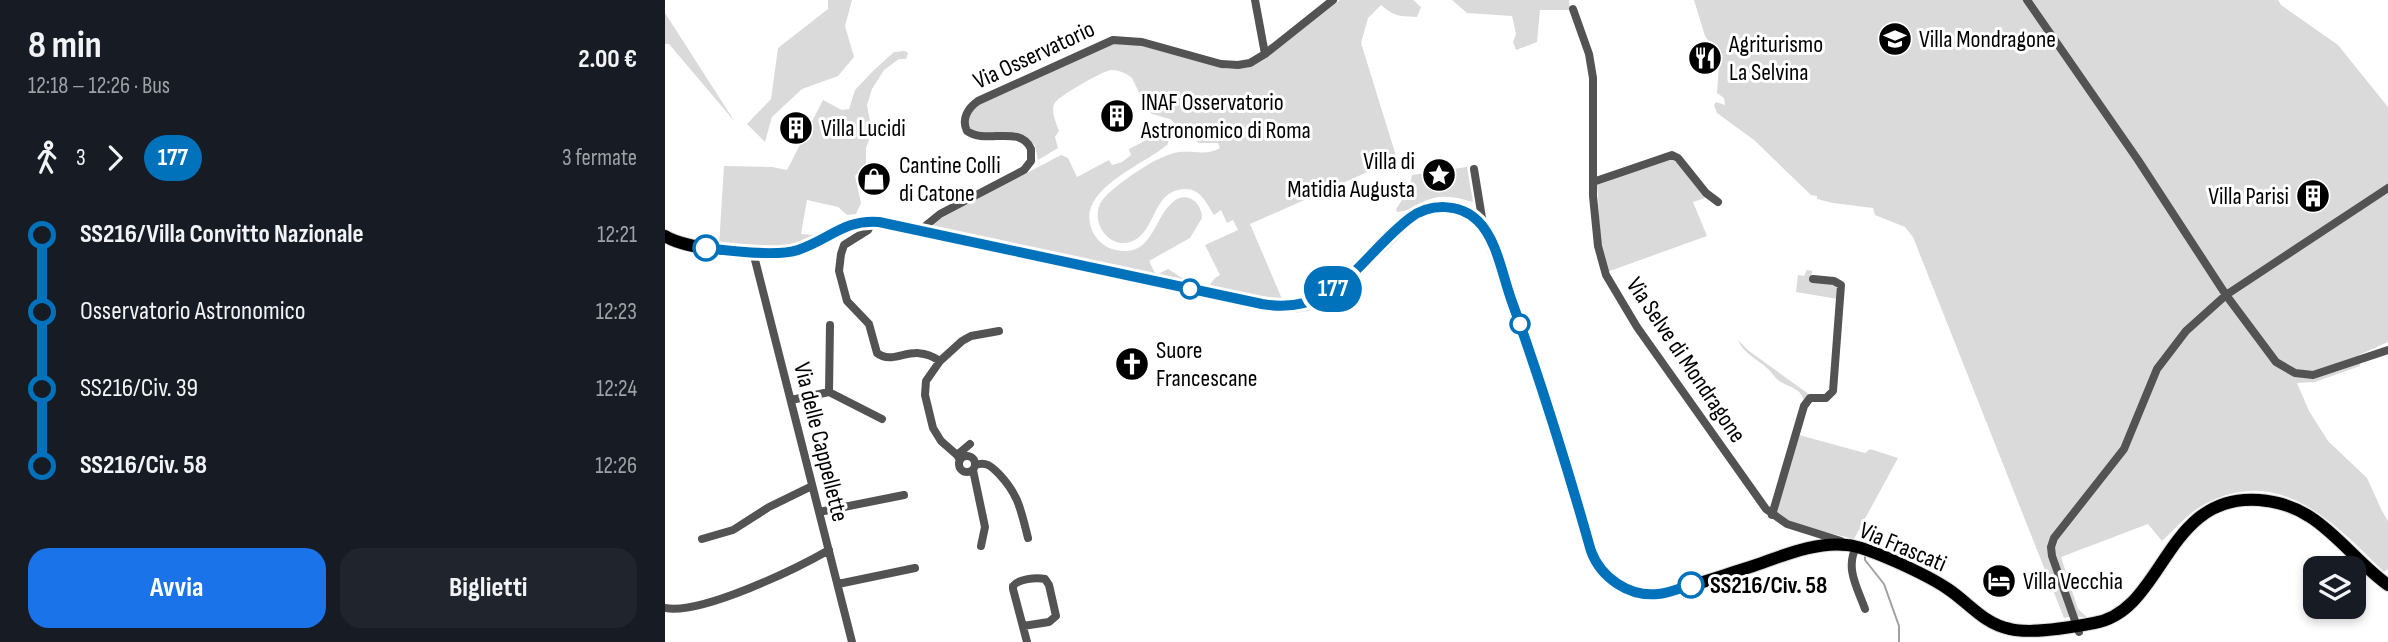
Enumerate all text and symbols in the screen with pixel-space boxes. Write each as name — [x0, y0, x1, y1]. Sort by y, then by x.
street label: Via Osservatorio — [969, 14, 1099, 96]
school or university icon: Villa Mondragone — [1876, 20, 1914, 58]
text: 8 min — [28, 23, 102, 68]
place label: Villa Mondragone — [1919, 25, 2056, 54]
place label: Agriturismo La Selvina — [1728, 30, 1823, 87]
restaurant icon: Agriturismo La Selvina — [1686, 39, 1724, 77]
text: 2.00 € — [578, 44, 637, 75]
text: 12:18 – 12:26 · Bus — [28, 72, 170, 100]
place label: INAF Osservatorio Astronomico di Roma — [1140, 88, 1311, 145]
building icon: INAF Osservatorio Astronomico di Roma — [1098, 97, 1136, 135]
building icon: Villa Lucidi — [777, 109, 815, 147]
place label: Villa Lucidi — [821, 114, 906, 143]
icon: walk — [28, 139, 66, 177]
icon: forward — [96, 139, 134, 177]
text: 177 — [158, 143, 188, 172]
text: 3 — [76, 144, 86, 172]
text: 3 fermate — [562, 144, 637, 172]
place label: Villa di Matidia Augusta — [1287, 147, 1415, 204]
place label: Cantine Colli di Catone — [899, 151, 1001, 208]
place icon: Villa di Matidia Augusta — [1420, 156, 1458, 194]
shop icon: Cantine Colli di Catone — [855, 160, 893, 198]
building icon: Villa Parisi — [2294, 177, 2332, 215]
place label: Villa Parisi — [2208, 182, 2289, 211]
text: SS216/Villa Convitto Nazionale — [80, 219, 364, 250]
text: 12:21 — [597, 221, 637, 249]
unlabelled marker — [693, 235, 719, 261]
line badge: 177 — [1293, 266, 1373, 312]
street label: Via Selve di Mondragone — [1620, 272, 1752, 448]
text: 177 — [1318, 274, 1348, 303]
unlabelled marker — [1180, 279, 1200, 299]
text: Osservatorio Astronomico — [80, 296, 306, 327]
text: 12:23 — [596, 298, 637, 326]
unlabelled marker — [1510, 314, 1530, 334]
place label: Suore Francescane — [1156, 336, 1257, 393]
church icon: Suore Francescane — [1113, 345, 1151, 383]
street label: Via delle Cappellette — [787, 359, 855, 525]
text: SS216/Civ. 39 — [80, 373, 198, 404]
text: 12:24 — [596, 375, 637, 403]
text: SS216/Civ. 58 — [80, 450, 207, 481]
text: 12:26 — [595, 452, 637, 480]
street label: Via Frascati — [1855, 516, 1951, 578]
button: Avvia — [28, 548, 326, 628]
button: Biglietti — [340, 548, 637, 628]
map controls — [2303, 556, 2366, 619]
button: layers — [2303, 556, 2366, 619]
hotel icon: Villa Vecchia — [1980, 562, 2018, 600]
place label: Villa Vecchia — [2023, 567, 2123, 596]
place label: SS216/Civ. 58 — [1710, 571, 1827, 600]
marker: SS216/Civ. 58 — [1678, 572, 1704, 598]

